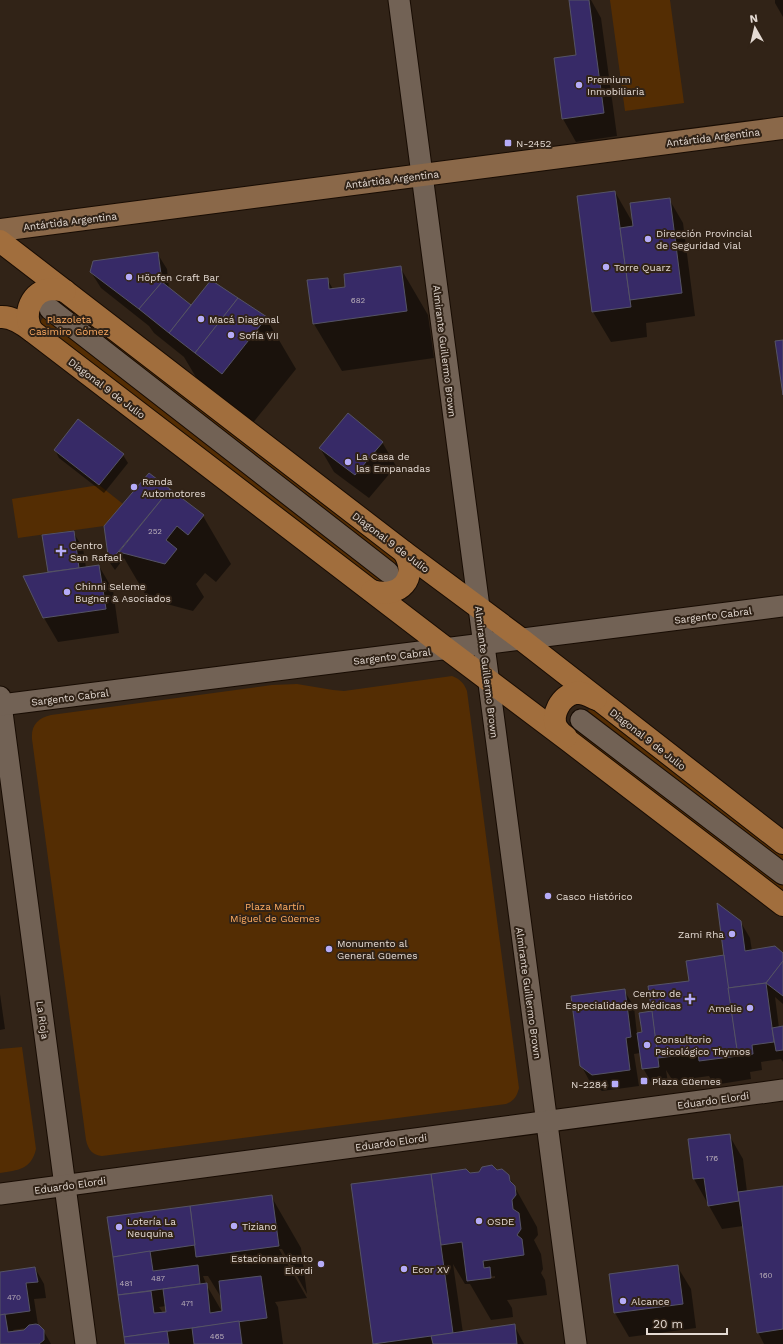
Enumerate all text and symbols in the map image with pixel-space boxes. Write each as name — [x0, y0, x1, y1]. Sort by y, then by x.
north arrow — [735, 8, 775, 48]
text: N — [749, 12, 759, 26]
place label: Premium Inmobiliaria — [587, 74, 645, 97]
marker: Premium Inmobiliaria — [574, 80, 584, 90]
street label: Antártida Argentina — [666, 126, 761, 149]
marker: N-2452 — [503, 138, 513, 148]
place label: N-2452 — [516, 138, 552, 149]
street label: Antártida Argentina — [345, 168, 440, 191]
street label: Antártida Argentina — [23, 210, 118, 233]
place label: Dirección Provincial de Seguridad Vial — [656, 228, 752, 251]
marker: Dirección Provincial de Seguridad Vial — [643, 234, 653, 244]
marker: Torre Quarz — [601, 262, 611, 272]
place label: Torre Quarz — [614, 262, 671, 273]
marker: Höpfen Craft Bar — [124, 272, 134, 282]
place label: Höpfen Craft Bar — [137, 272, 219, 283]
street label: Almirante Guillermo Brown — [431, 285, 458, 418]
house number: 682 — [351, 296, 366, 305]
park label: Plazoleta Casimiro Gómez — [29, 314, 109, 337]
marker: Macá Diagonal — [196, 314, 206, 324]
place label: Macá Diagonal — [209, 314, 279, 325]
marker: Sofía VII — [226, 330, 236, 340]
place label: Sofía VII — [239, 330, 279, 341]
street label: Diagonal 9 de Julio — [66, 356, 147, 421]
place label: La Casa de las Empanadas — [356, 451, 430, 474]
marker: La Casa de las Empanadas — [343, 457, 353, 467]
place label: Renda Automotores — [142, 476, 205, 499]
marker: Renda Automotores — [129, 482, 139, 492]
street label: Diagonal 9 de Julio — [350, 510, 431, 575]
house number: 252 — [148, 527, 162, 536]
place label: Centro San Rafael — [70, 540, 122, 563]
marker: Centro San Rafael — [55, 545, 67, 557]
place label: Chinni Seleme Bugner & Asociados — [75, 581, 171, 604]
marker: Chinni Seleme Bugner & Asociados — [62, 587, 72, 597]
street label: Sargento Cabral — [674, 605, 752, 626]
street label: Almirante Guillermo Brown — [473, 606, 500, 739]
street label: Sargento Cabral — [353, 646, 431, 667]
street label: Sargento Cabral — [31, 687, 109, 708]
street label: Diagonal 9 de Julio — [608, 706, 688, 772]
marker: Casco Histórico — [543, 891, 553, 901]
place label: Casco Histórico — [556, 891, 633, 902]
park label: Plaza Martín Miguel de Güemes — [230, 901, 320, 924]
street label: Almirante Guillermo Brown — [514, 927, 543, 1060]
place label: Zami Rha — [678, 929, 724, 940]
marker: Zami Rha — [727, 929, 737, 939]
place label: Monumento al General Güemes — [337, 938, 417, 961]
marker: Monumento al General Güemes — [324, 944, 334, 954]
place label: Centro de Especialidades Médicas — [565, 988, 681, 1011]
marker: Centro de Especialidades Médicas — [684, 993, 696, 1005]
street label: La Rioja — [34, 1000, 51, 1040]
place label: Amelie — [709, 1003, 742, 1014]
marker: Amelie — [745, 1003, 755, 1013]
place label: Consultorio Psicológico Thymos — [655, 1034, 750, 1057]
marker: Consultorio Psicológico Thymos — [642, 1040, 652, 1050]
marker: Plaza Güemes — [639, 1076, 649, 1086]
place label: Plaza Güemes — [652, 1076, 721, 1087]
place label: N-2284 — [571, 1079, 607, 1090]
marker: N-2284 — [610, 1079, 620, 1089]
street label: Eduardo Elordi — [677, 1090, 750, 1111]
street label: Eduardo Elordi — [355, 1132, 428, 1153]
house number: 176 — [706, 1154, 718, 1163]
street label: Eduardo Elordi — [34, 1175, 107, 1196]
place label: Lotería La Neuquina — [127, 1216, 176, 1239]
marker: OSDE — [474, 1216, 484, 1226]
place label: OSDE — [487, 1216, 514, 1227]
marker: Tiziano — [229, 1221, 239, 1231]
place label: Tiziano — [242, 1221, 276, 1232]
marker: Lotería La Neuquina — [114, 1222, 124, 1232]
place label: Estacionamiento Elordi — [231, 1253, 313, 1276]
marker: Estacionamiento Elordi — [316, 1259, 326, 1269]
marker: Ecor XV — [399, 1264, 409, 1274]
place label: Ecor XV — [412, 1264, 450, 1275]
house number: 160 — [760, 1271, 772, 1280]
house number: 487 — [151, 1274, 166, 1283]
house number: 481 — [120, 1279, 132, 1288]
house number: 470 — [7, 1293, 21, 1302]
marker: Alcance — [618, 1296, 628, 1306]
place label: Alcance — [631, 1296, 670, 1307]
house number: 471 — [181, 1299, 193, 1308]
scale bar — [647, 1310, 727, 1336]
text: 20 m — [653, 1317, 683, 1331]
house number: 465 — [210, 1332, 225, 1341]

